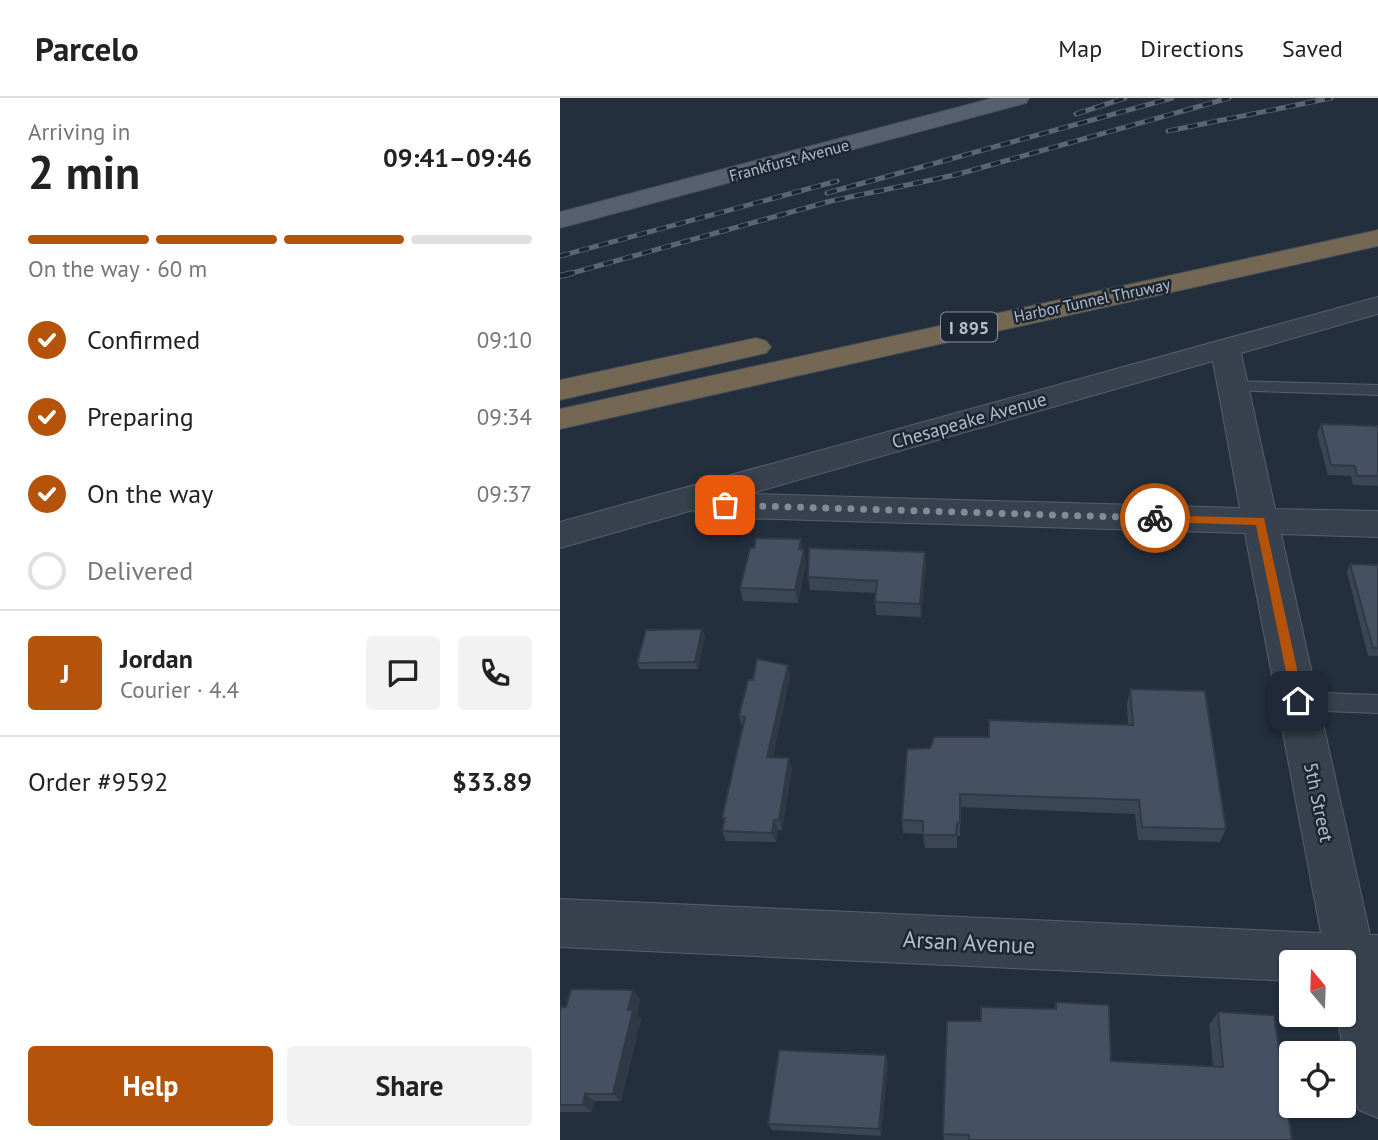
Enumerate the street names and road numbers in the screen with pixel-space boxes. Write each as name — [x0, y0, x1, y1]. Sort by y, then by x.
street label: Frankfurst Avenue — [727, 134, 851, 186]
street label: Harbor Tunnel Thruway — [1012, 274, 1173, 326]
road number: I 895 — [941, 312, 997, 342]
street label: Chesapeake Avenue — [889, 386, 1049, 454]
street label: 5th Street — [1299, 760, 1339, 845]
street label: Arsan Avenue — [902, 924, 1036, 960]

